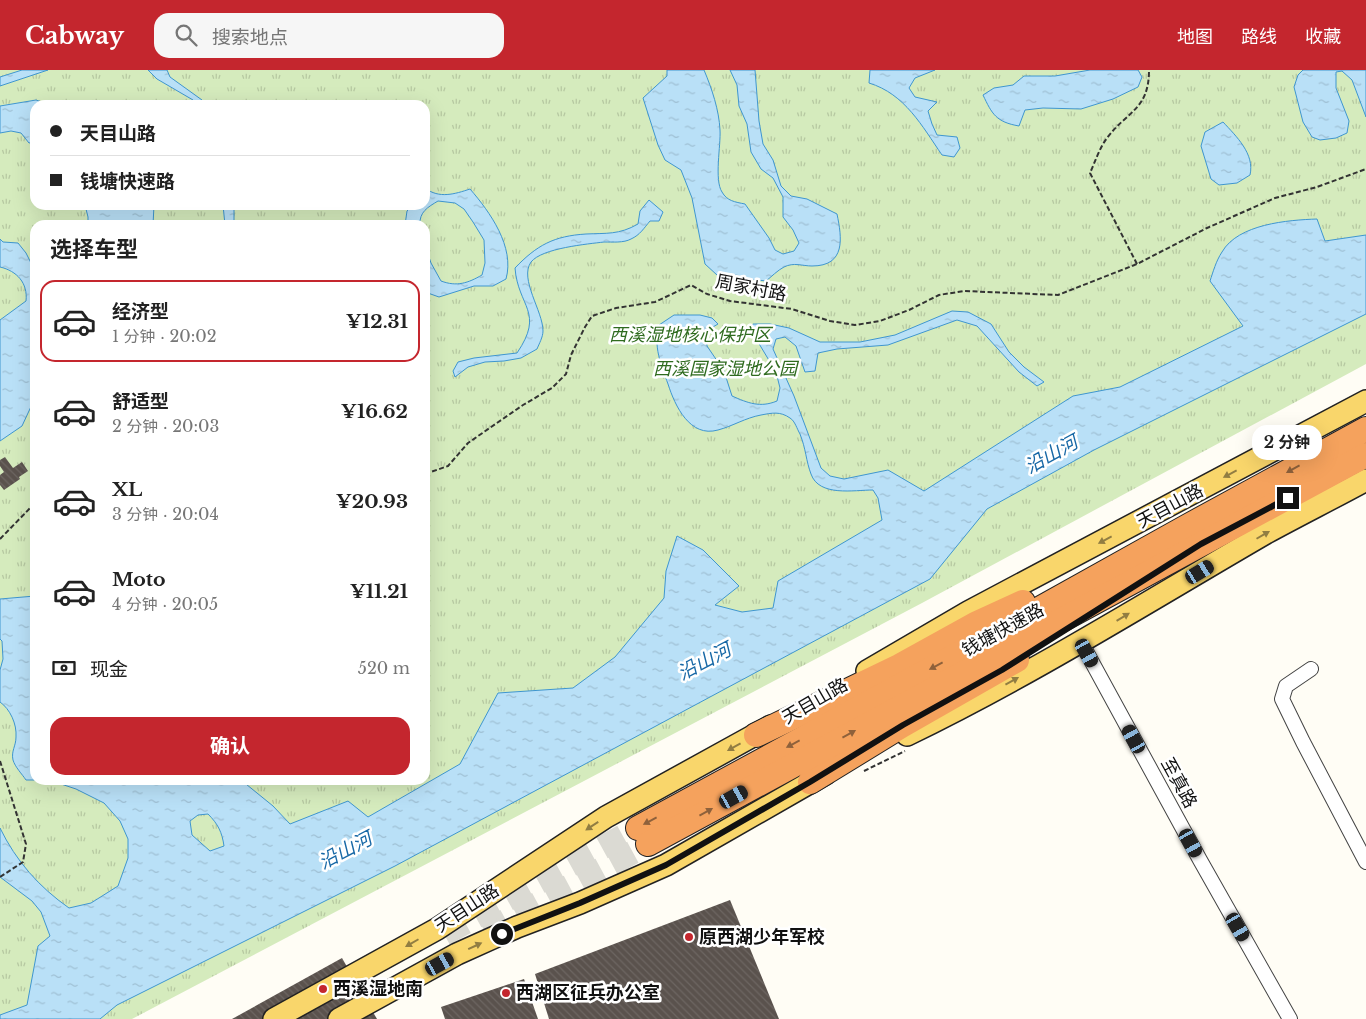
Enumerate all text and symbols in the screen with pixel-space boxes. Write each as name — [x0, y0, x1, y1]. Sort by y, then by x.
search box — [154, 13, 504, 58]
text: Cabway — [25, 21, 124, 50]
icon: search — [172, 21, 200, 49]
text: 搜索地点 — [212, 26, 288, 49]
text: 地图 — [1177, 26, 1213, 48]
text: 路线 — [1241, 26, 1277, 48]
text: 收藏 — [1305, 26, 1341, 48]
text: 天目山路 — [80, 122, 156, 145]
text: 钱塘快速路 — [80, 170, 175, 193]
text: 选择车型 — [50, 236, 138, 263]
street label: 周家村路 — [714, 270, 788, 306]
icon: car — [52, 299, 97, 344]
text: 经济型 — [112, 300, 169, 323]
text: ¥12.31 — [346, 310, 408, 333]
park label: 西溪湿地核心保护区 — [609, 324, 774, 346]
text: 1 分钟 · 20:02 — [112, 326, 217, 346]
park label: 西溪国家湿地公园 — [653, 358, 800, 380]
icon: car — [52, 389, 97, 434]
text: 舒适型 — [112, 390, 169, 413]
text: ¥16.62 — [341, 400, 408, 423]
text: 2 分钟 · 20:03 — [112, 416, 219, 436]
callout: 2 分钟 — [1253, 426, 1323, 460]
water label: 沿山河 — [1021, 429, 1085, 478]
text: 2 分钟 — [1264, 432, 1310, 452]
one-way arrow — [1286, 465, 1299, 474]
one-way arrow — [1223, 470, 1238, 478]
text: XL — [112, 478, 142, 501]
icon: car — [52, 479, 97, 524]
street label: 天目山路 — [1133, 479, 1207, 533]
route end — [1277, 487, 1299, 509]
text: ¥20.93 — [336, 490, 408, 513]
text: 3 分钟 · 20:04 — [112, 504, 219, 524]
one-way arrow — [1256, 531, 1271, 539]
one-way arrow — [1098, 536, 1112, 544]
car — [1183, 558, 1216, 586]
text: Moto — [112, 568, 166, 591]
icon: car — [52, 569, 97, 614]
text: ¥11.21 — [350, 580, 408, 603]
text: 4 分钟 · 20:05 — [112, 594, 218, 614]
street label: 钱塘快速路 — [958, 599, 1048, 661]
one-way arrow — [1117, 613, 1130, 622]
water label: 沿山河 — [674, 636, 738, 685]
car — [1073, 636, 1100, 670]
icon: cash — [50, 654, 78, 682]
text: 现金 — [90, 658, 128, 681]
text: 520 m — [358, 658, 410, 678]
one-way arrow — [929, 662, 943, 671]
street label: 天目山路 — [778, 673, 852, 729]
one-way arrow — [1005, 677, 1019, 685]
button: 确认 — [50, 717, 410, 775]
car — [1120, 722, 1147, 756]
one-way arrow — [842, 730, 856, 739]
one-way arrow — [786, 740, 801, 748]
one-way arrow — [726, 743, 741, 751]
street label: 至真路 — [1156, 754, 1202, 812]
car — [717, 783, 750, 811]
one-way arrow — [699, 808, 714, 816]
one-way arrow — [643, 817, 658, 825]
one-way arrow — [585, 822, 599, 831]
water label: 沿山河 — [315, 825, 379, 874]
car — [1177, 826, 1204, 860]
street label: 天目山路 — [431, 879, 503, 937]
car — [1224, 910, 1251, 944]
route start — [491, 923, 513, 945]
place label: 原西湖少年军校 — [699, 926, 825, 948]
marker: 原西湖少年军校 — [683, 931, 695, 943]
one-way arrow — [405, 939, 418, 948]
one-way arrow — [468, 942, 482, 950]
car — [423, 950, 456, 978]
place label: 西溪湿地南 — [333, 978, 423, 1000]
place label: 西湖区征兵办公室 — [516, 982, 660, 1004]
marker: 西溪湿地南 — [317, 983, 329, 995]
marker: 西湖区征兵办公室 — [500, 987, 512, 999]

